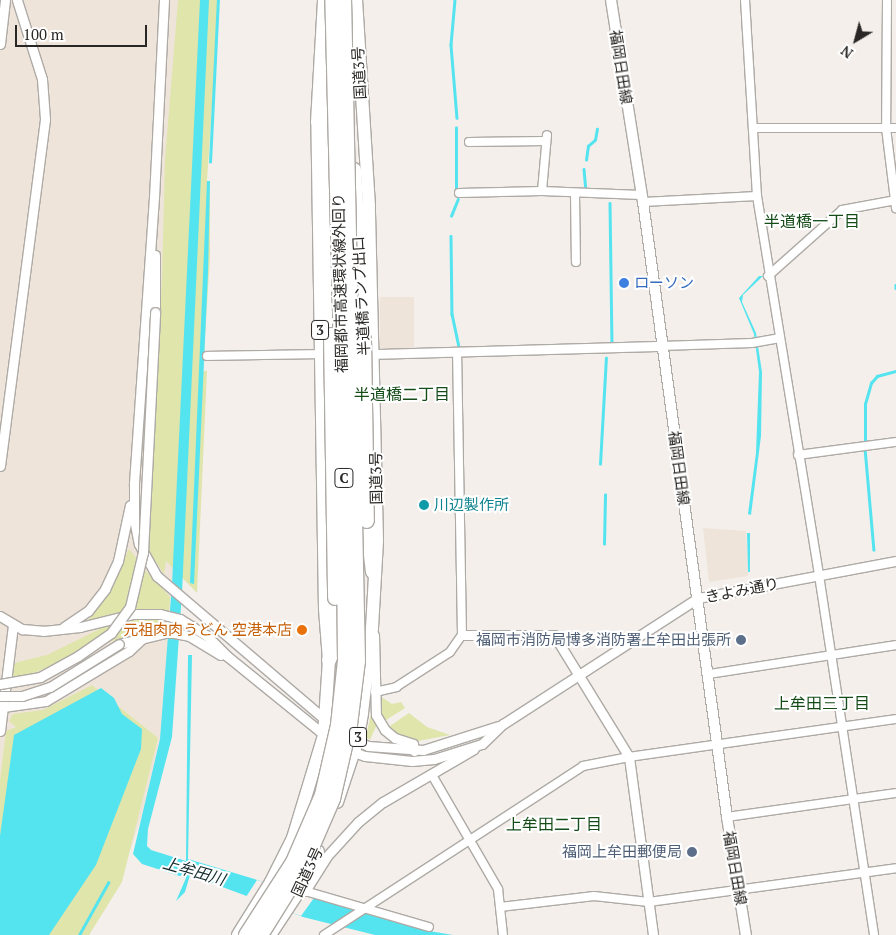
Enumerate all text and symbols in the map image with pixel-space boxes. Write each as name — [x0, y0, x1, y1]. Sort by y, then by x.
scale bar — [18, 15, 150, 47]
north arrow — [831, 15, 881, 65]
text: 100 m — [23, 24, 64, 44]
street label: 福岡日田線 — [606, 29, 636, 105]
text: N — [837, 42, 857, 63]
street label: 国道3号 — [349, 46, 369, 100]
street label: 福岡都市高速環状線外回り — [329, 193, 351, 373]
district label: 半道橋一丁目 — [764, 211, 860, 231]
street label: 半道橋ランプ出口 — [349, 236, 373, 356]
place label: ローソン — [634, 274, 694, 292]
marker: ローソン — [618, 277, 630, 289]
road number: 3 — [310, 318, 330, 342]
district label: 半道橋二丁目 — [354, 384, 450, 404]
street label: 福岡日田線 — [665, 430, 693, 506]
street label: 国道3号 — [367, 451, 385, 505]
road number: C — [334, 466, 354, 489]
place label: 川辺製作所 — [434, 496, 509, 514]
marker: 川辺製作所 — [418, 499, 430, 511]
street label: きよみ通り — [703, 574, 781, 606]
place label: 元祖肉肉うどん 空港本店 — [123, 621, 292, 639]
marker: 元祖肉肉うどん 空港本店 — [296, 624, 308, 636]
place label: 福岡市消防局博多消防署上牟田出張所 — [476, 631, 731, 649]
marker: 福岡市消防局博多消防署上牟田出張所 — [735, 634, 747, 646]
district label: 上牟田三丁目 — [774, 693, 870, 713]
road number: 3 — [348, 726, 368, 749]
district label: 上牟田二丁目 — [506, 814, 602, 834]
street label: 福岡日田線 — [720, 830, 750, 906]
place label: 福岡上牟田郵便局 — [562, 843, 682, 861]
street label: 国道3号 — [288, 844, 326, 900]
marker: 福岡上牟田郵便局 — [686, 846, 698, 858]
water label: 上牟田川 — [161, 853, 227, 889]

